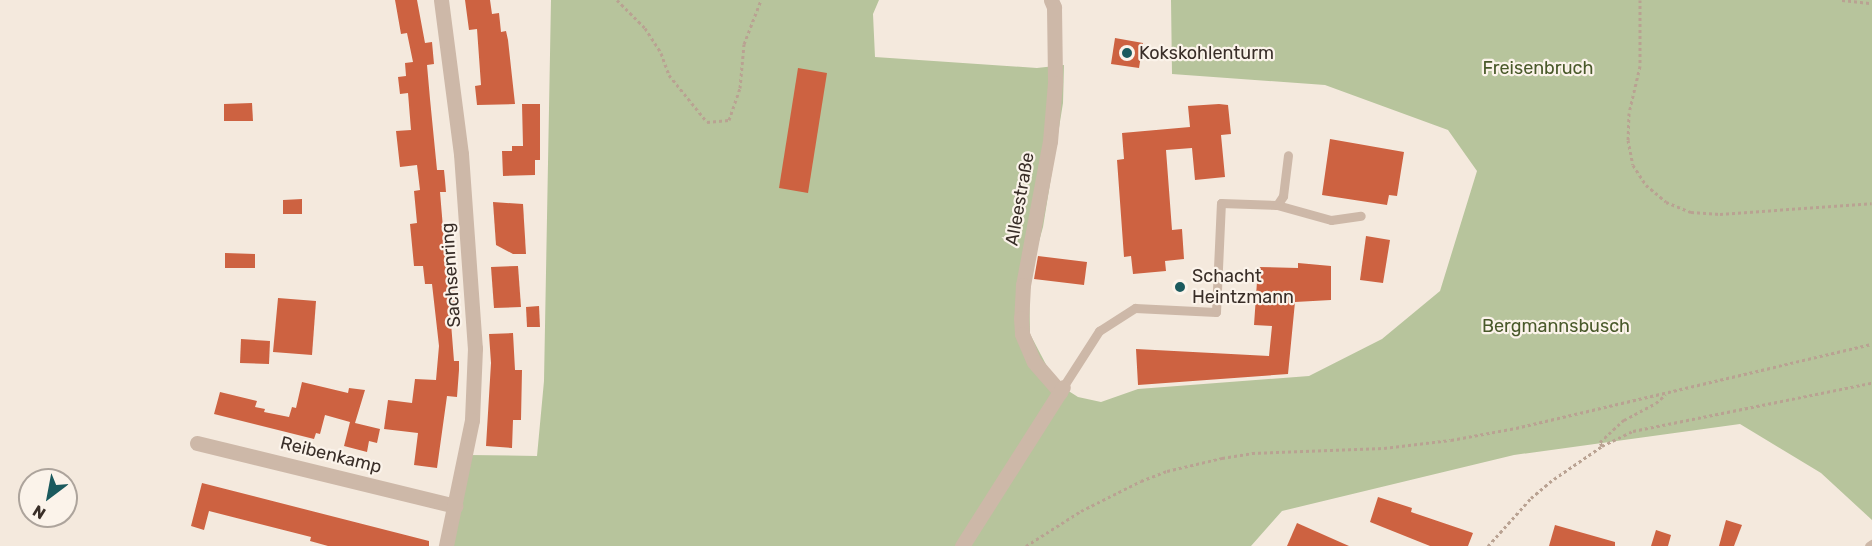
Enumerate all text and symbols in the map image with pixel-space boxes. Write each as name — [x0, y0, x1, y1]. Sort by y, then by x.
place label: Kokskohlenturm — [1139, 42, 1274, 64]
marker: Kokskohlenturm — [1120, 46, 1134, 60]
park label: Freisenbruch — [1483, 57, 1593, 79]
street label: Alleestraße — [1001, 151, 1039, 247]
street label: Sachsenring — [437, 222, 465, 328]
place label: Schacht Heintzmann — [1192, 266, 1294, 308]
marker: Schacht Heintzmann — [1173, 280, 1187, 294]
park label: Bergmannsbusch — [1482, 315, 1630, 337]
street label: Reibenkamp — [278, 432, 384, 478]
north arrow — [18, 468, 78, 528]
text: N — [29, 501, 49, 523]

